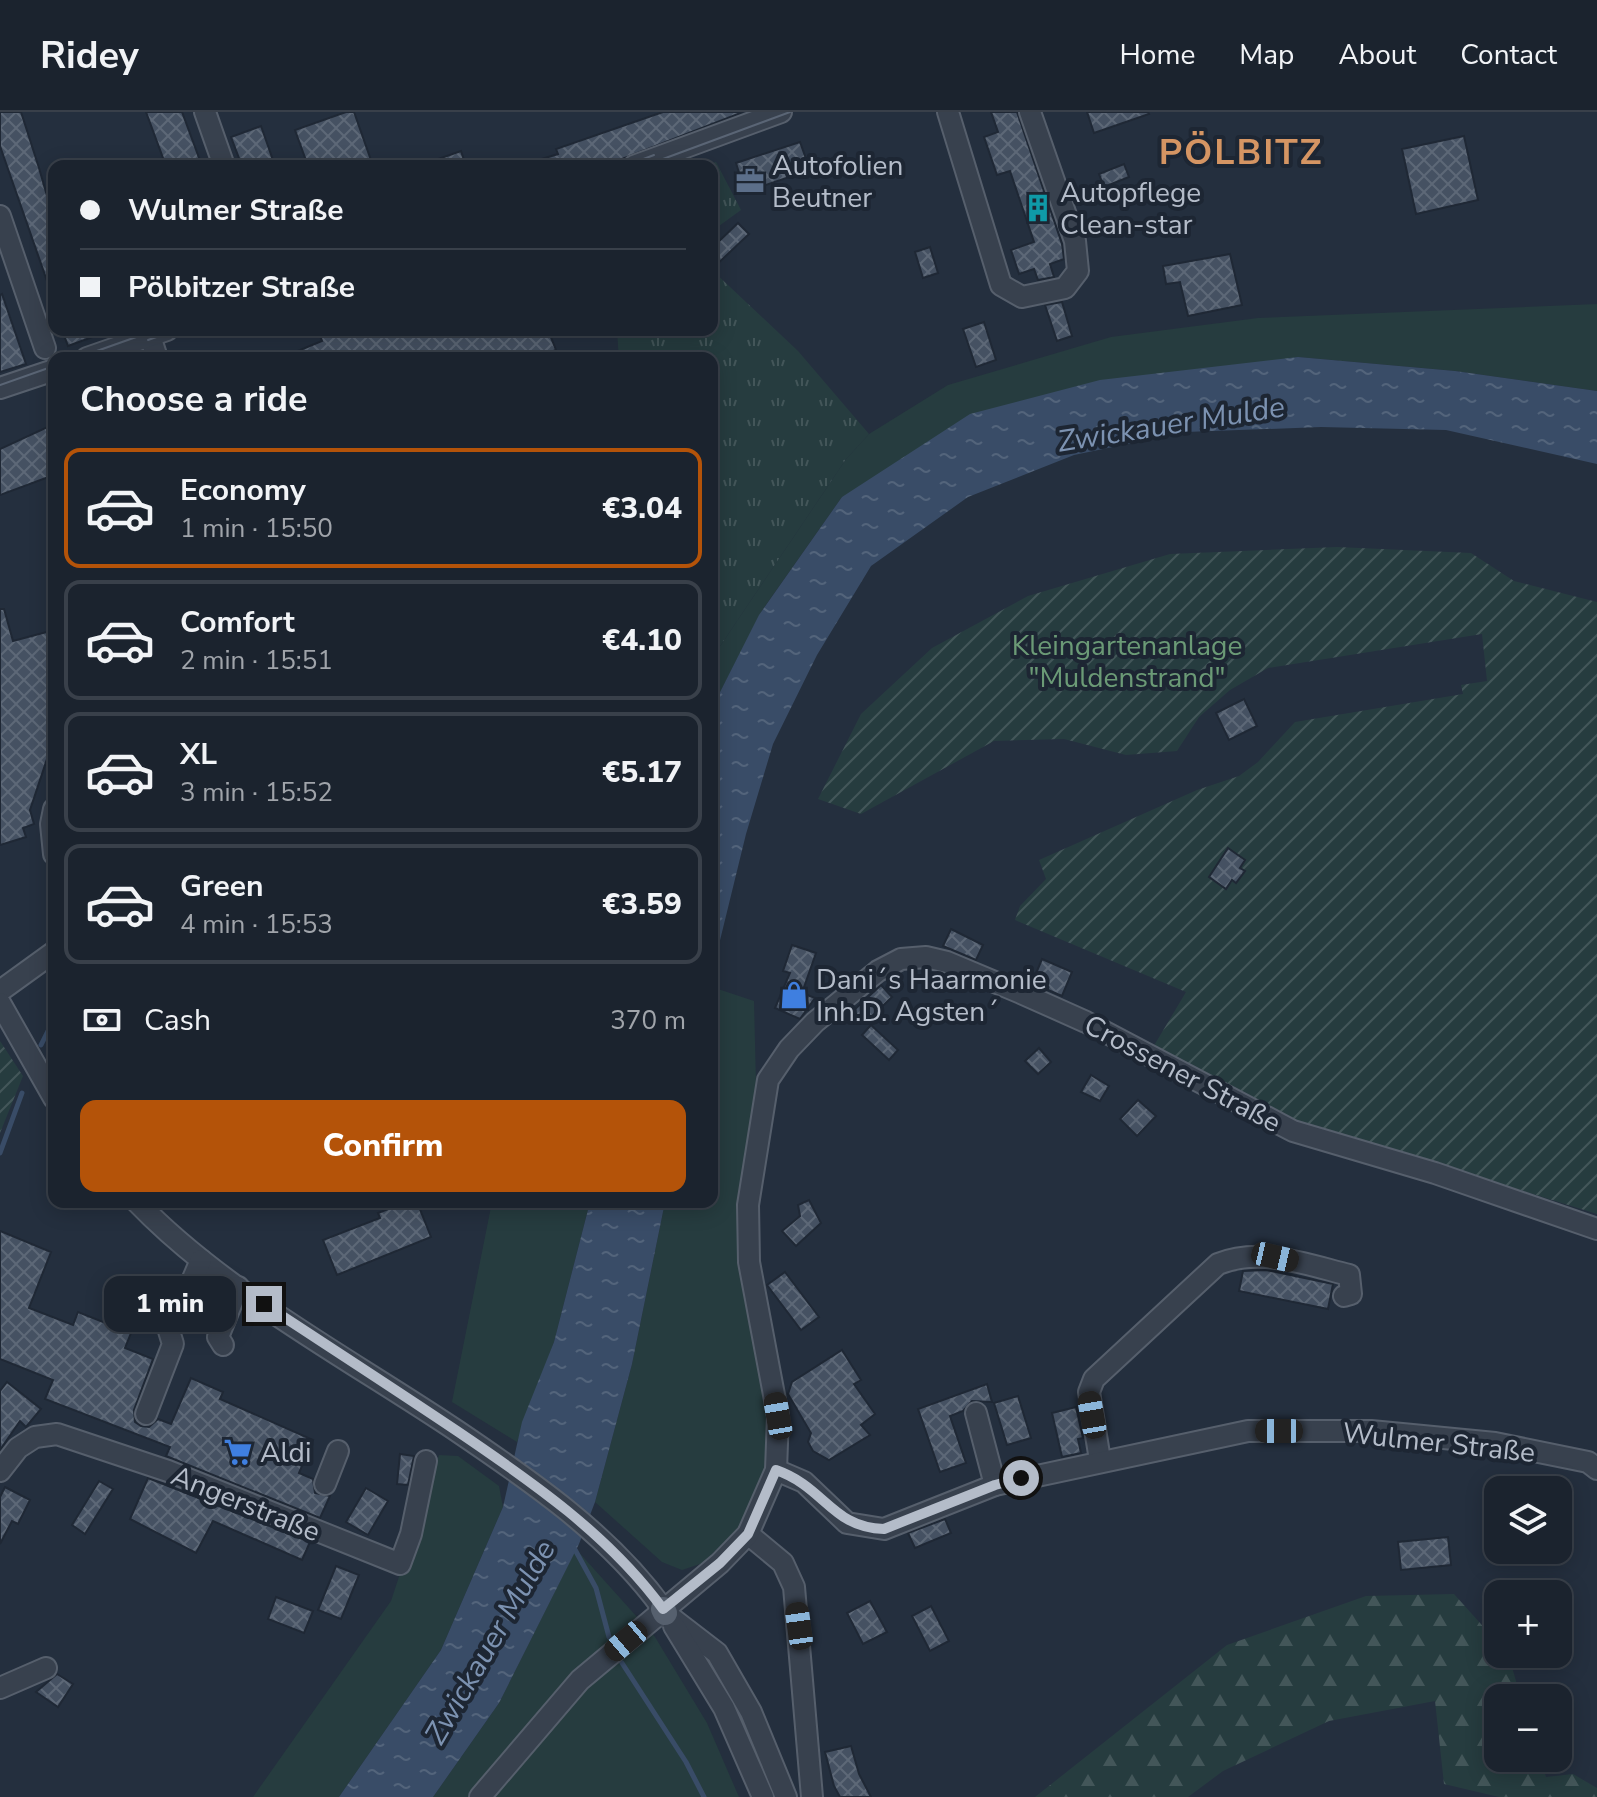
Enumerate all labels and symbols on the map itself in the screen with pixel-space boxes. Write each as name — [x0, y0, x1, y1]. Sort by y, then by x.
district label: PÖLBITZ — [1159, 128, 1323, 177]
place label: Autofolien Beutner — [772, 147, 903, 217]
office icon: Autofolien Beutner — [735, 166, 765, 196]
place label: Autopflege Clean-star — [1060, 174, 1201, 244]
building icon: Autopflege Clean-star — [1023, 193, 1053, 223]
water label: Zwickauer Mulde — [1054, 386, 1288, 463]
park label: Kleingartenanlage "Muldenstrand" — [1012, 627, 1242, 697]
place label: Dani´s Haarmonie Inh.D. Agsten´ — [816, 961, 1047, 1031]
shop icon: Dani´s Haarmonie Inh.D. Agsten´ — [779, 980, 809, 1010]
street label: Crossener Straße — [1077, 1006, 1288, 1142]
car — [1249, 1240, 1301, 1274]
callout: 1 min — [104, 1276, 236, 1332]
route end — [246, 1286, 282, 1322]
car — [1076, 1389, 1108, 1441]
car — [762, 1390, 794, 1442]
street label: Wulmer Straße — [1341, 1414, 1537, 1472]
car — [1255, 1419, 1303, 1443]
place label: Aldi — [260, 1434, 311, 1472]
supermarket icon: Aldi — [223, 1437, 253, 1467]
street label: Angerstraße — [165, 1457, 326, 1551]
route start — [1003, 1460, 1039, 1496]
water label: Zwickauer Mulde — [415, 1533, 566, 1752]
car — [784, 1601, 814, 1651]
car — [600, 1616, 652, 1666]

